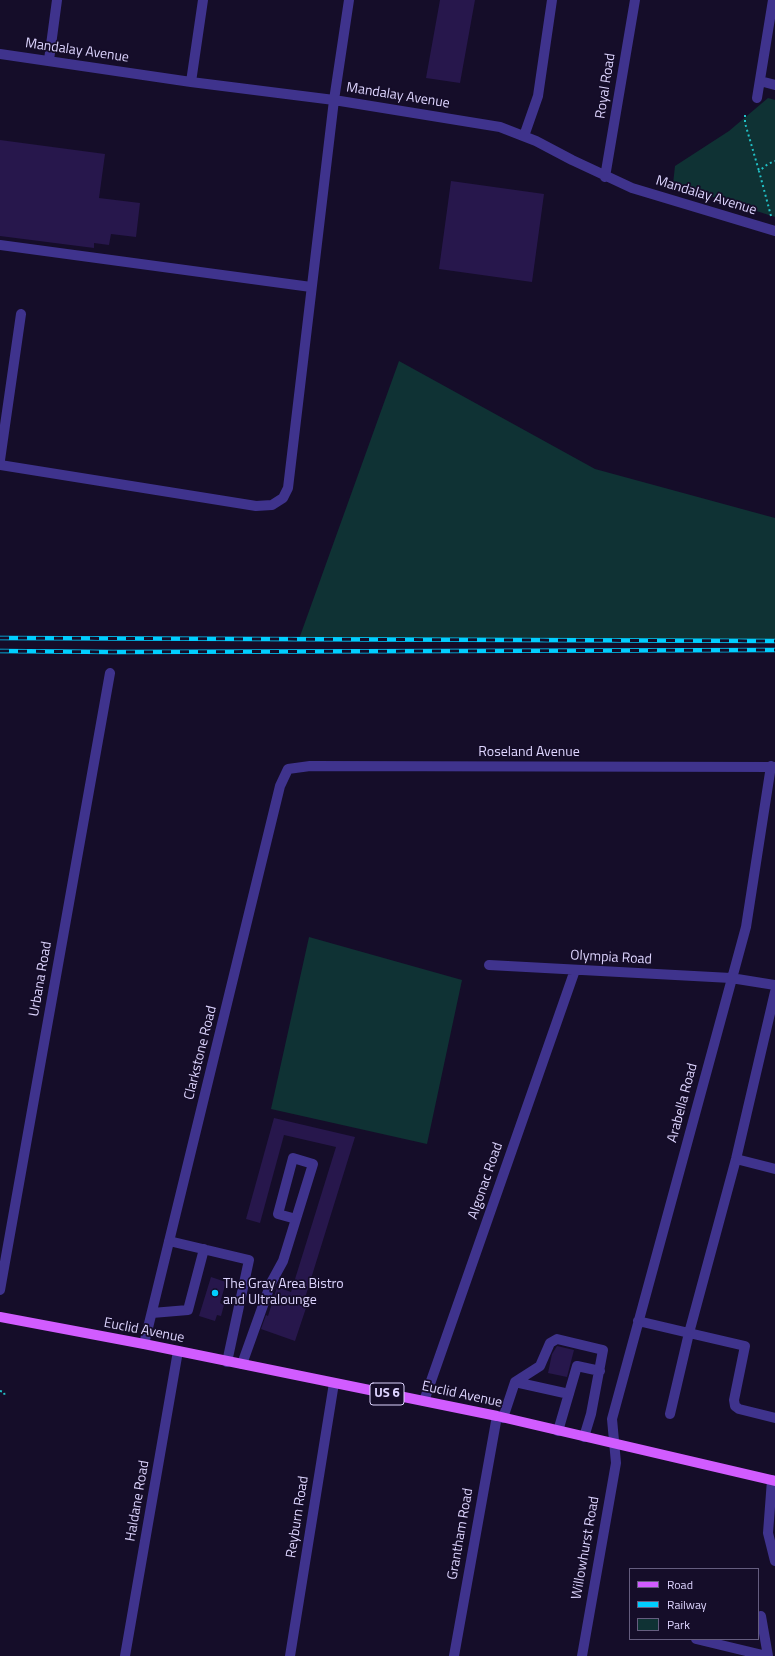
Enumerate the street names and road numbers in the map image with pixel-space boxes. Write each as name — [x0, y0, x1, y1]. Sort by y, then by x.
street label: Mandalay Avenue — [24, 35, 130, 67]
street label: Royal Road — [593, 52, 619, 120]
street label: Mandalay Avenue — [345, 80, 451, 112]
street label: Mandalay Avenue — [654, 173, 758, 219]
street label: Roseland Avenue — [478, 745, 580, 761]
street label: Urbana Road — [26, 940, 56, 1018]
street label: Olympia Road — [570, 947, 652, 969]
street label: Clarkstone Road — [181, 1004, 221, 1102]
street label: Arabella Road — [664, 1061, 702, 1145]
street label: Algonac Road — [465, 1140, 507, 1222]
street label: Euclid Avenue — [102, 1315, 186, 1347]
street label: Euclid Avenue — [420, 1378, 504, 1412]
road number: US 6 — [370, 1383, 404, 1405]
street label: Haldane Road — [123, 1459, 153, 1543]
street label: Reyburn Road — [283, 1475, 313, 1559]
street label: Grantham Road — [445, 1487, 477, 1581]
street label: Willowhurst Road — [569, 1495, 603, 1601]

